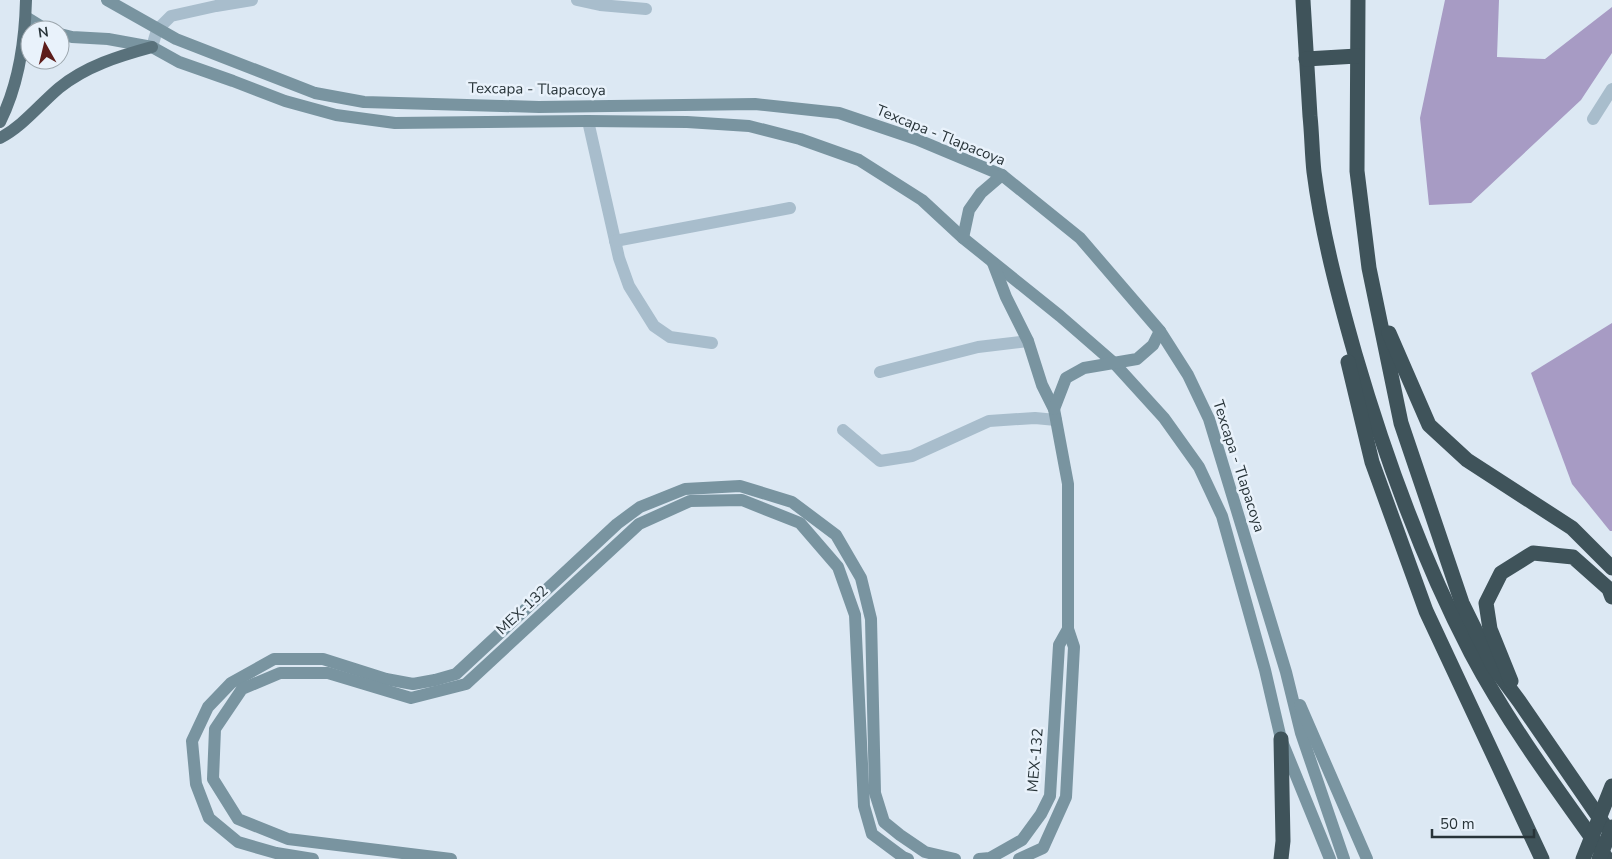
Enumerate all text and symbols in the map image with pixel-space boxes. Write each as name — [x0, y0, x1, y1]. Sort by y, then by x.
north arrow — [20, 20, 70, 70]
text: N — [37, 22, 50, 43]
street label: Texcapa - Tlapacoya — [468, 78, 606, 100]
street label: Texcapa - Tlapacoya — [873, 100, 1009, 170]
street label: Texcapa - Tlapacoya — [1208, 397, 1270, 535]
street label: MEX-132 — [492, 581, 552, 639]
street label: MEX-132 — [1022, 727, 1048, 793]
scale bar — [1432, 806, 1534, 838]
text: 50 m — [1440, 814, 1475, 834]

